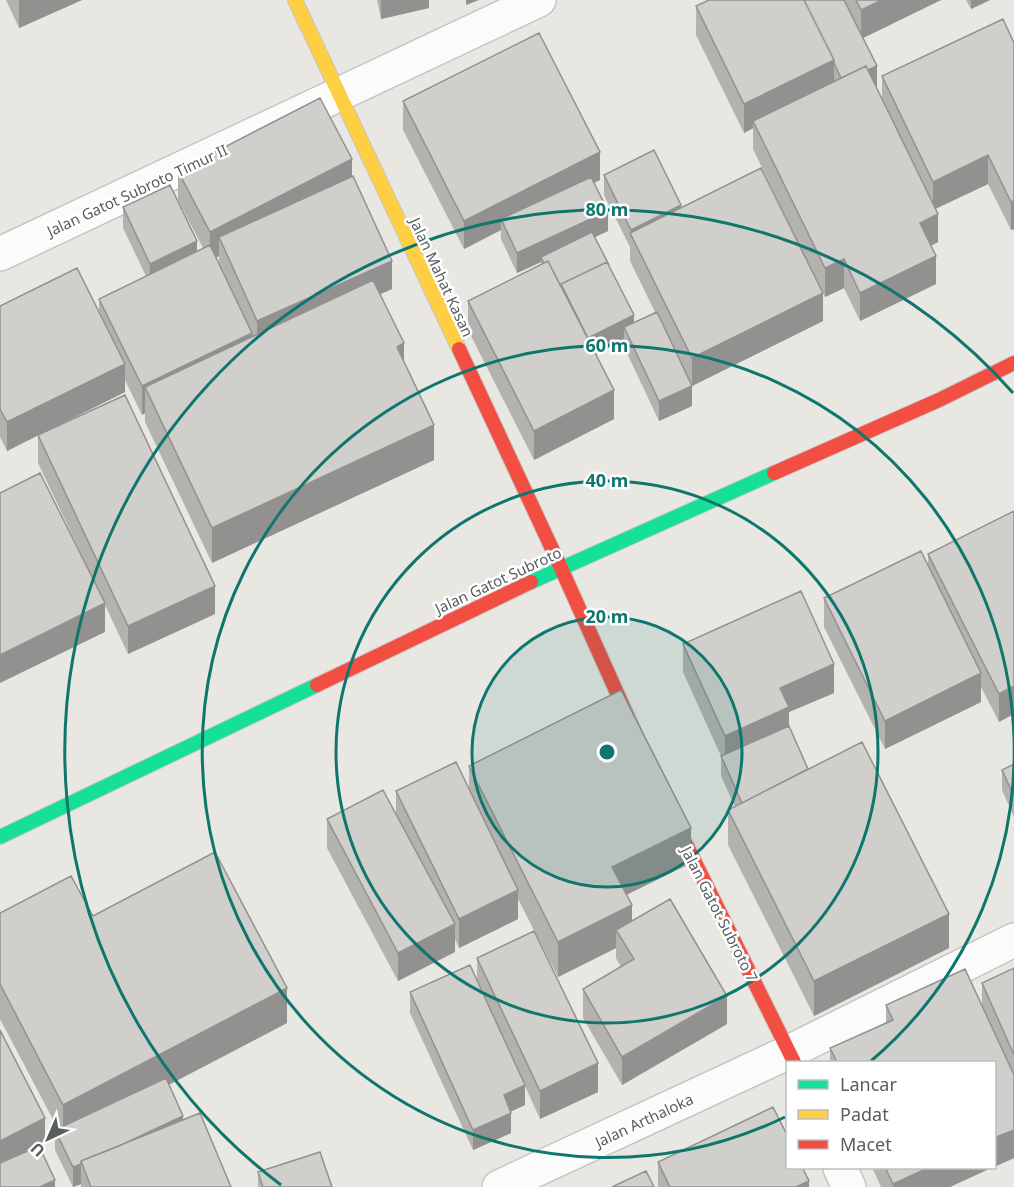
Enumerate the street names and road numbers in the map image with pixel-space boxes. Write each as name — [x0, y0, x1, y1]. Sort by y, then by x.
street label: Jalan Gatot Subroto Timur II — [42, 139, 230, 242]
street label: Jalan Mahat Kasan — [405, 212, 478, 340]
street label: Jalan Gatot Subroto — [430, 542, 564, 619]
street label: Jalan Gatot Subroto 7 — [676, 841, 763, 985]
street label: Jalan Arthaloka — [590, 1088, 696, 1152]

